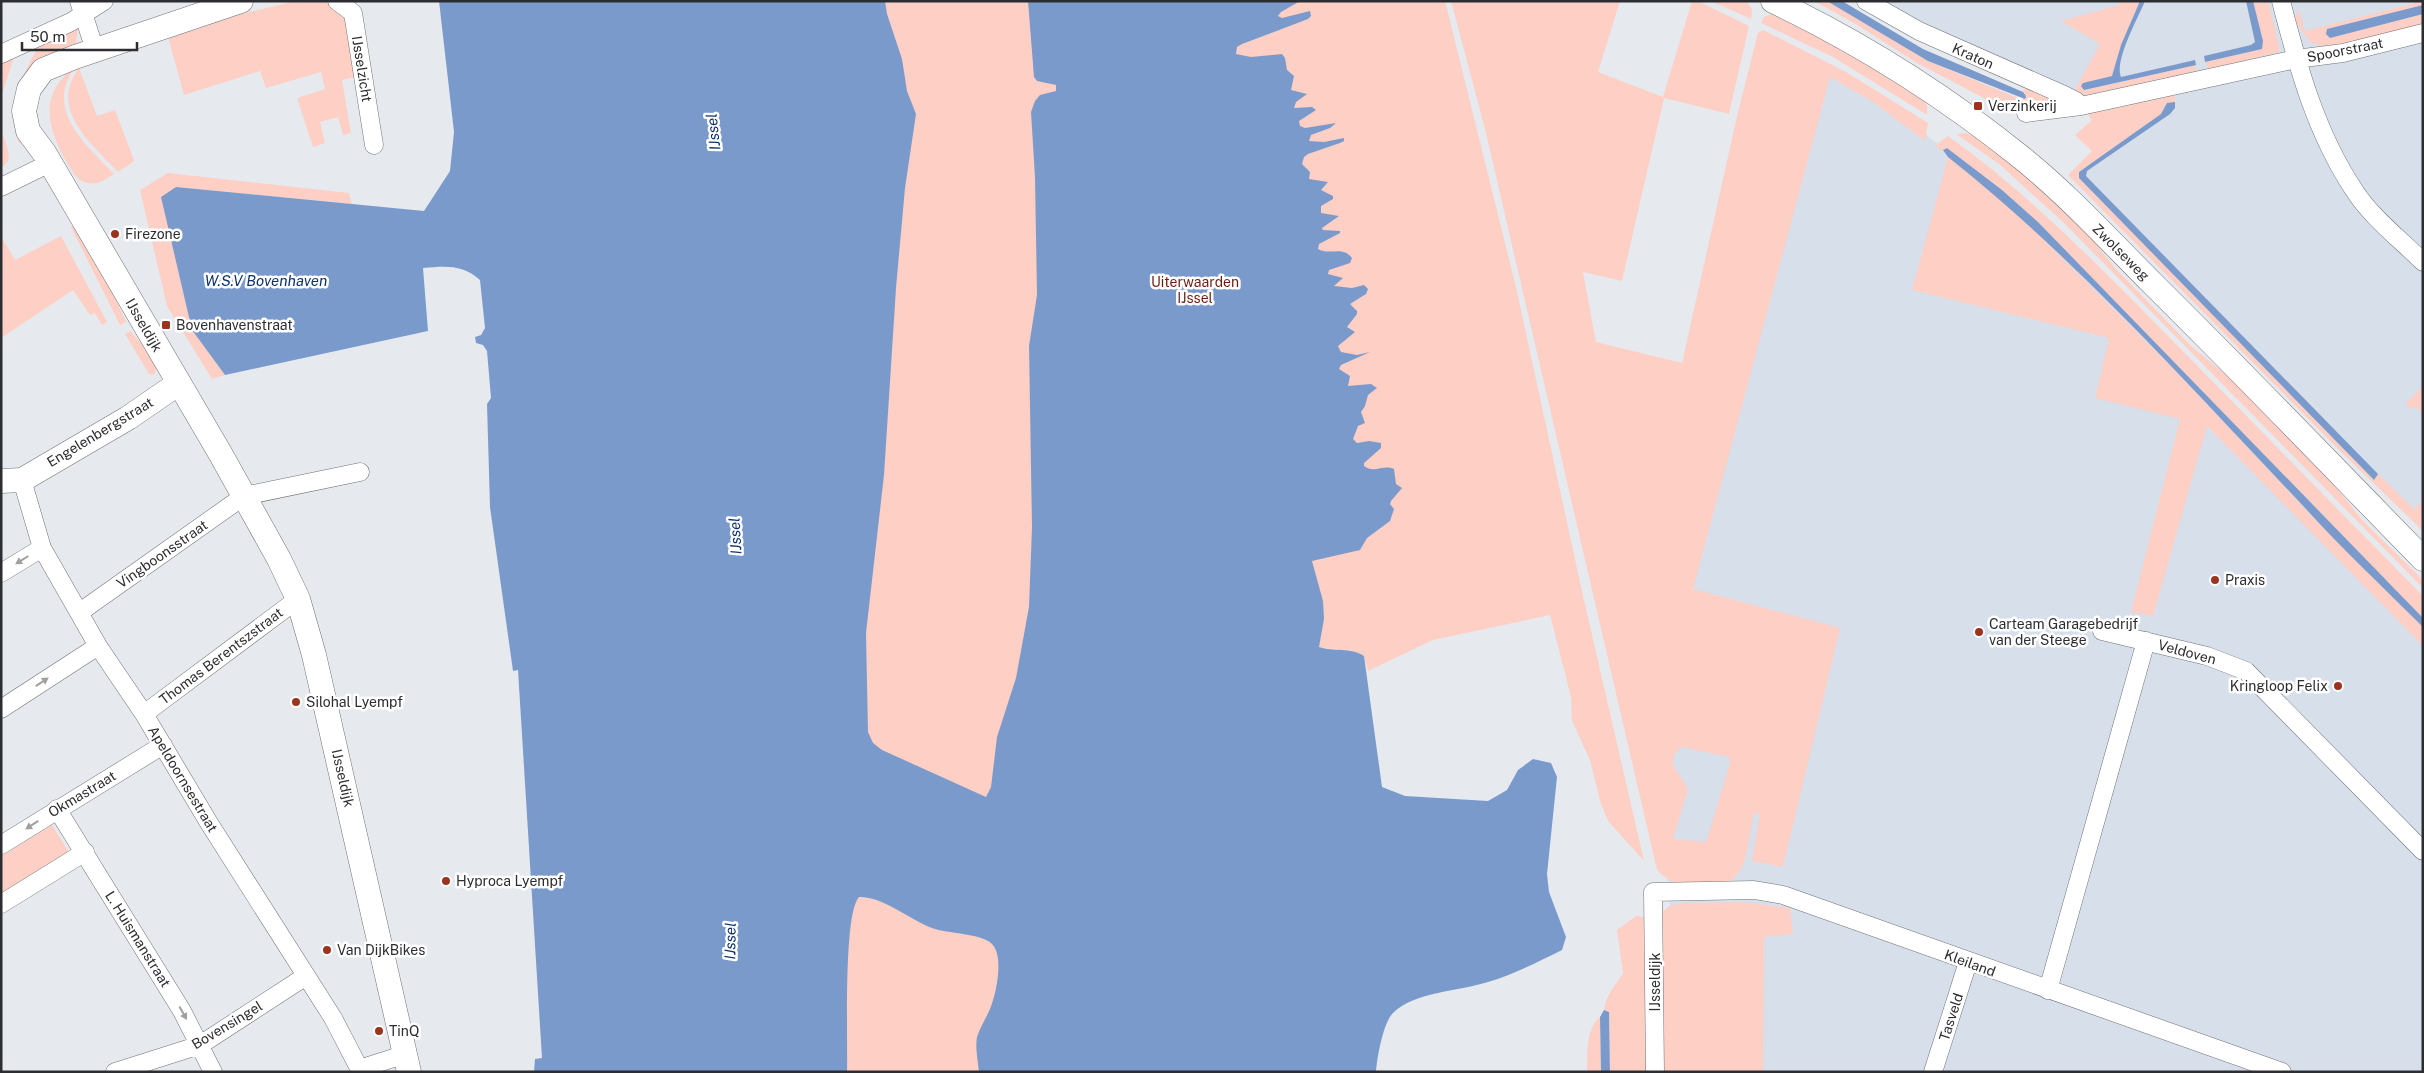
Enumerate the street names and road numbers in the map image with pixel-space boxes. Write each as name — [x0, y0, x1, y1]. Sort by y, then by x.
street label: IJsselzicht — [349, 35, 375, 103]
street label: Spoorstraat — [2306, 35, 2384, 65]
street label: Kraton — [1950, 40, 1996, 72]
street label: Zwolseweg — [2089, 220, 2153, 284]
street label: IJsseldijk — [122, 295, 166, 355]
street label: Engelenbergstraat — [44, 394, 156, 470]
street label: Vingboonsstraat — [113, 517, 211, 591]
street label: Thomas Berentszstraat — [156, 604, 286, 708]
street label: Veldoven — [2156, 637, 2218, 667]
street label: Apeldoornsestraat — [145, 723, 221, 835]
street label: IJsseldijk — [329, 748, 357, 809]
street label: Okmastraat — [45, 768, 119, 820]
street label: L. Huismanstraat — [102, 888, 174, 990]
street label: Kleiland — [1942, 946, 1998, 980]
street label: IJsseldijk — [1647, 952, 1663, 1011]
street label: Tasveld — [1936, 991, 1966, 1043]
street label: Bovensingel — [189, 998, 265, 1052]

